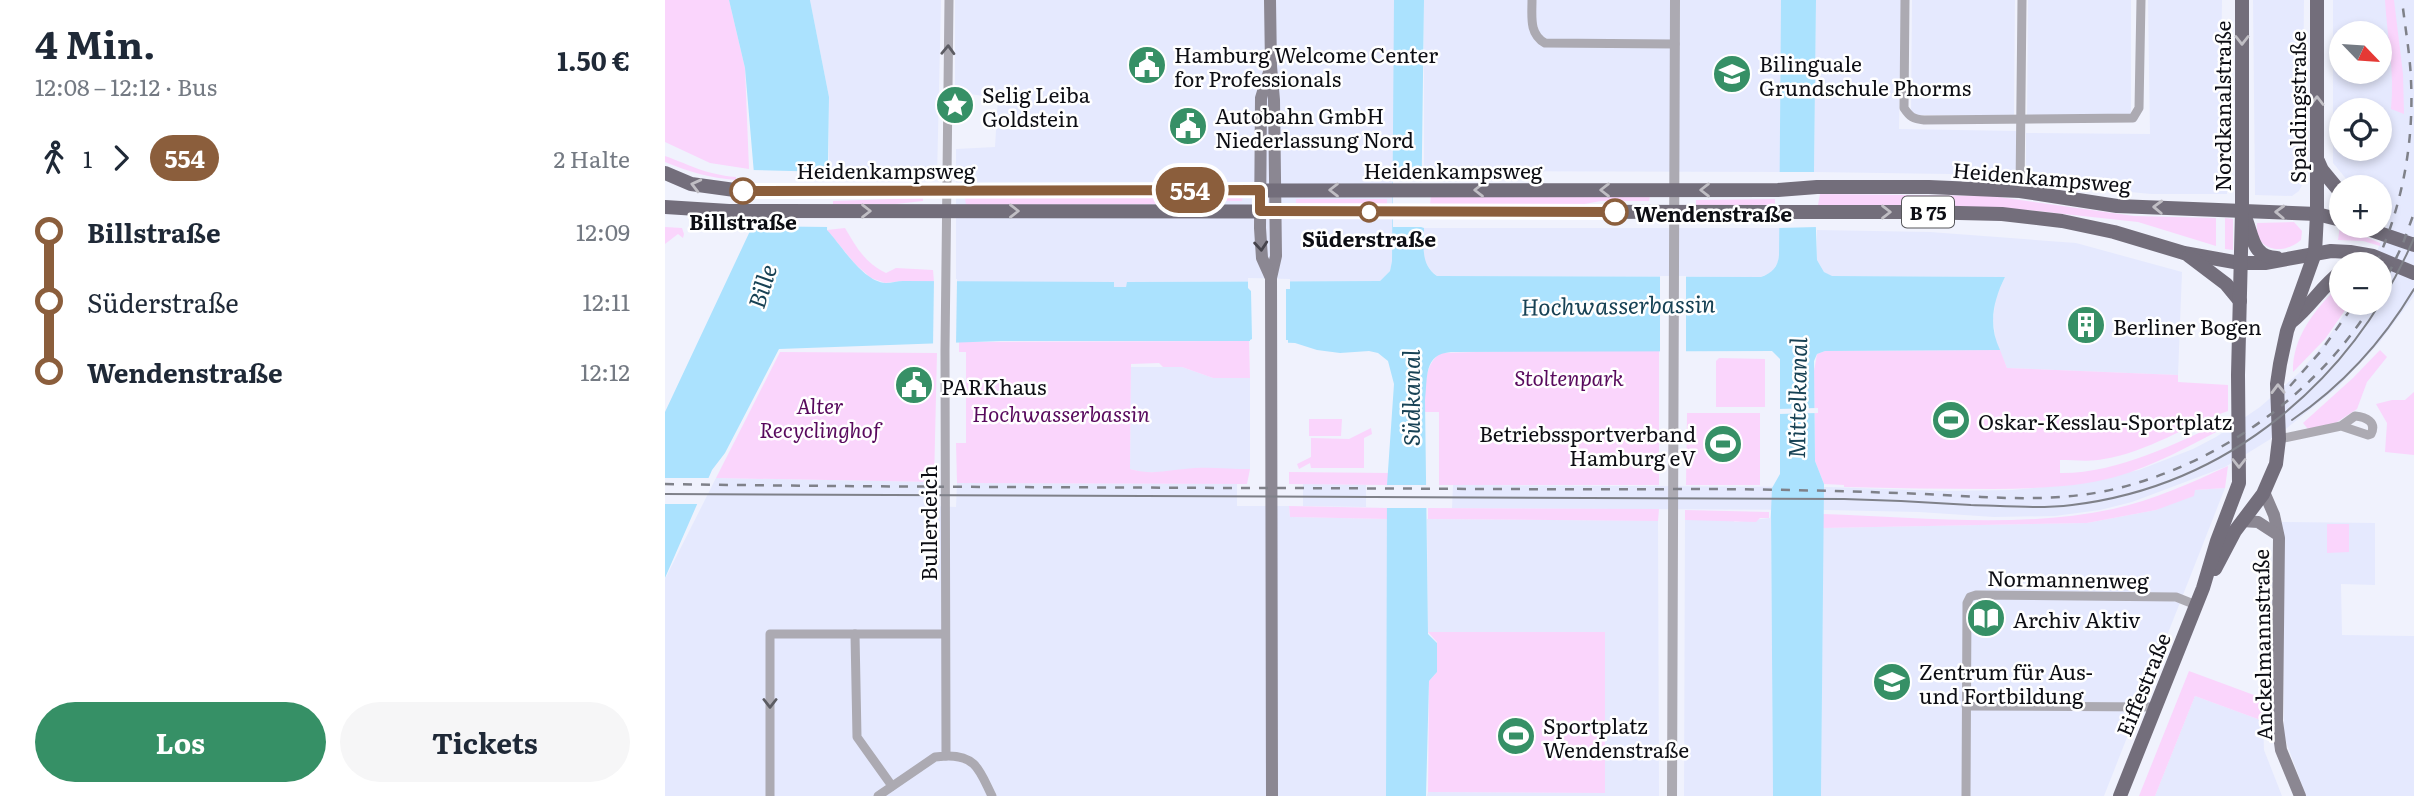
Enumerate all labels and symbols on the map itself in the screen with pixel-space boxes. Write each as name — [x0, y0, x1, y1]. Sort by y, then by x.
street label: Nordkanalstraße — [2206, 20, 2237, 192]
north arrow — [2329, 21, 2392, 84]
street label: Spaldingstraße — [2281, 31, 2312, 183]
one-way arrow — [2234, 35, 2250, 46]
place label: Hamburg Welcome Center for Professionals — [1174, 38, 1438, 93]
public building icon: Hamburg Welcome Center for Professionals — [1126, 44, 1168, 86]
one-way arrow — [940, 45, 956, 55]
place label: Bilinguale Grundschule Phorms — [1759, 47, 1971, 102]
school or university icon: Bilinguale Grundschule Phorms — [1711, 53, 1753, 95]
place label: Selig Leiba Goldstein — [982, 78, 1091, 133]
place icon: Selig Leiba Goldstein — [934, 84, 976, 126]
one-way arrow — [2309, 95, 2325, 106]
place label: Autobahn GmbH Niederlassung Nord — [1215, 99, 1414, 154]
public building icon: Autobahn GmbH Niederlassung Nord — [1167, 105, 1209, 147]
street label: Heidenkampsweg — [1951, 153, 2133, 199]
street label: Heidenkampsweg — [796, 154, 976, 185]
street label: Heidenkampsweg — [1363, 154, 1543, 185]
line badge: 554 — [1150, 167, 1230, 213]
marker: Billstraße — [730, 178, 756, 204]
one-way arrow — [690, 179, 702, 193]
one-way arrow — [1328, 182, 1339, 198]
one-way arrow — [1474, 182, 1484, 198]
one-way arrow — [1600, 182, 1610, 198]
one-way arrow — [1699, 182, 1709, 198]
road number: B 75 — [1902, 196, 1954, 228]
place label: Wendenstraße — [1634, 197, 1792, 228]
marker: Wendenstraße — [1602, 199, 1628, 225]
one-way arrow — [2152, 200, 2163, 215]
marker: Süderstraße — [1359, 202, 1379, 222]
one-way arrow — [861, 203, 872, 219]
one-way arrow — [1010, 203, 1020, 219]
one-way arrow — [1881, 204, 1891, 220]
place label: Billstraße — [689, 205, 797, 236]
one-way arrow — [2274, 205, 2285, 220]
place label: Süderstraße — [1302, 222, 1436, 253]
one-way arrow — [1253, 241, 1268, 252]
water label: Bille — [738, 260, 784, 312]
water label: Hochwasserbassin — [1520, 285, 1716, 323]
building icon: Berliner Bogen — [2065, 304, 2107, 346]
place label: Berliner Bogen — [2113, 310, 2262, 341]
water label: Mittelkanal — [1778, 337, 1814, 459]
water label: Südkanal — [1393, 349, 1427, 446]
park label: Stoltenpark — [1514, 361, 1624, 392]
public building icon: PARKhaus — [893, 364, 935, 406]
place label: PARKhaus — [941, 370, 1046, 401]
one-way arrow — [2270, 384, 2286, 394]
park label: Alter Recyclinghof — [759, 389, 883, 444]
park label: Hochwasserbassin — [972, 397, 1150, 428]
sports icon: Oskar-Kesslau-Sportplatz — [1930, 399, 1972, 441]
place label: Oskar-Kesslau-Sportplatz — [1978, 405, 2232, 436]
place label: Betriebssportverband Hamburg eV — [1479, 417, 1696, 472]
sports icon: Betriebssportverband Hamburg eV — [1702, 423, 1744, 465]
one-way arrow — [2231, 459, 2247, 469]
street label: Bullerdeich — [912, 465, 943, 581]
street label: Anckelmannstraße — [2244, 549, 2278, 741]
street label: Normannenweg — [1987, 561, 2149, 595]
library icon: Archiv Aktiv — [1965, 597, 2007, 639]
place label: Archiv Aktiv — [2013, 603, 2141, 634]
street label: Eiffestraße — [2107, 627, 2177, 741]
place label: Zentrum für Aus- und Fortbildung — [1919, 655, 2093, 710]
school or university icon: Zentrum für Aus- und Fortbildung — [1871, 661, 1913, 703]
one-way arrow — [762, 698, 778, 708]
place label: Sportplatz Wendenstraße — [1543, 709, 1689, 764]
sports icon: Sportplatz Wendenstraße — [1495, 715, 1537, 757]

